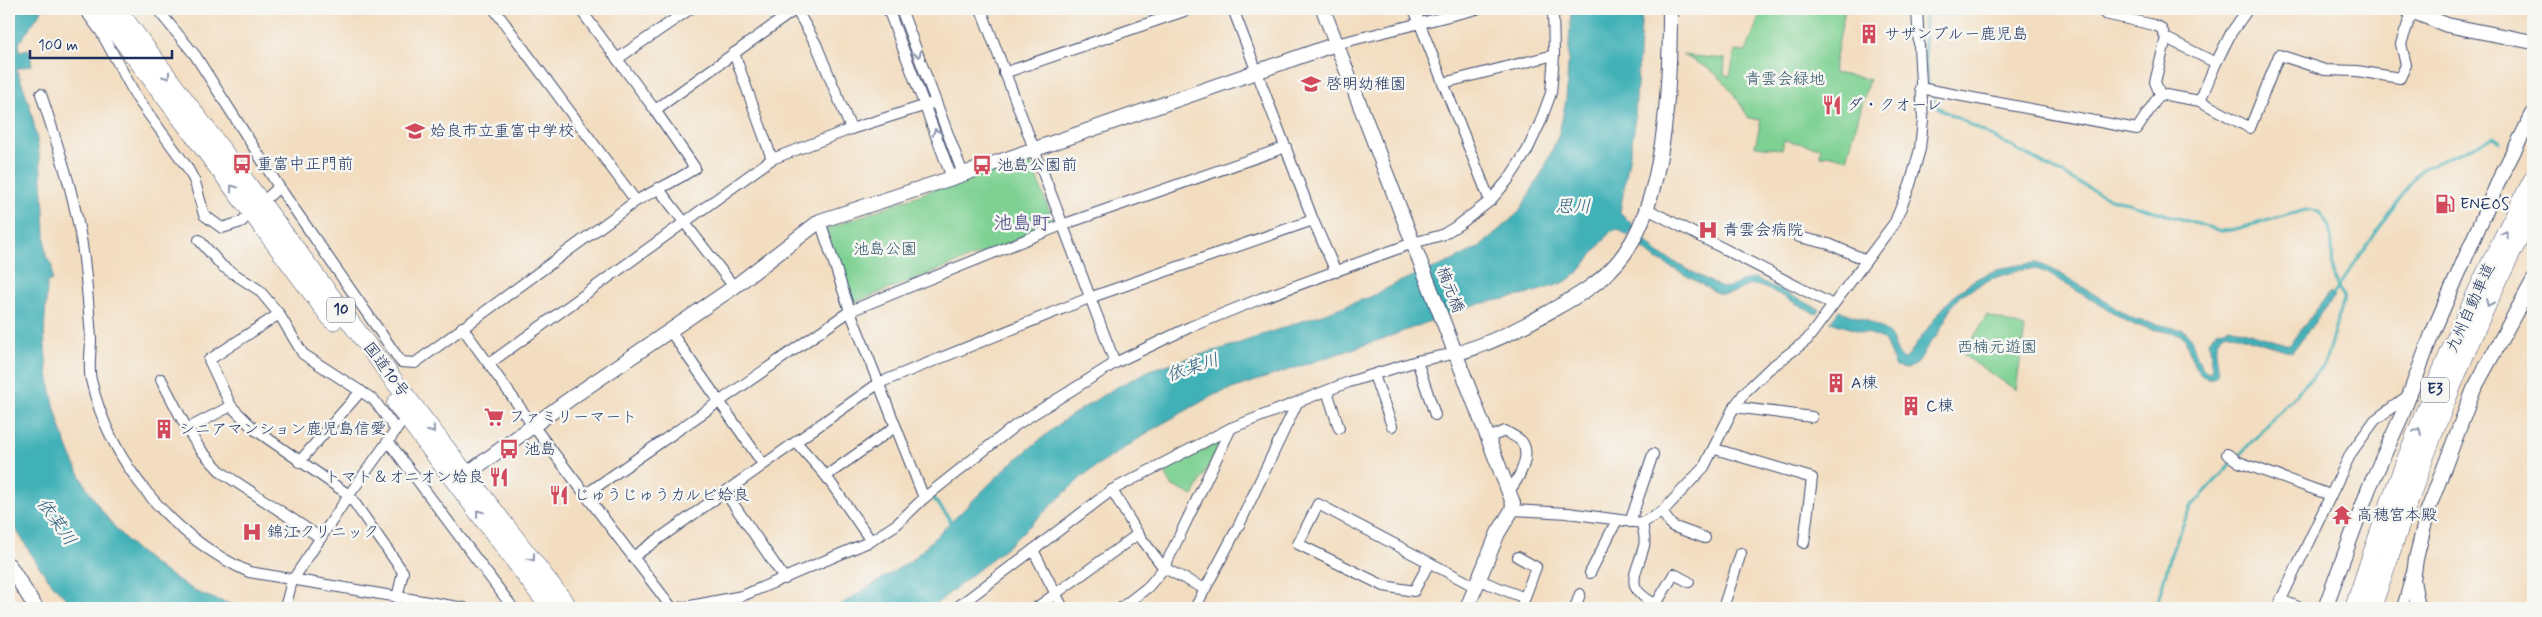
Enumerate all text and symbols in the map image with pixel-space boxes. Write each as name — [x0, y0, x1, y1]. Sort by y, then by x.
building icon: サザンブルー鹿児島 — [1858, 23, 1880, 45]
place label: サザンブルー鹿児島 — [1884, 24, 2028, 45]
scale bar — [30, 28, 172, 60]
text: 100 m — [38, 36, 78, 56]
one-way arrow — [912, 50, 922, 58]
park label: 青雲会緑地 — [1745, 69, 1825, 90]
one-way arrow — [161, 70, 169, 79]
school or university icon: 啓明幼稚園 — [1300, 73, 1322, 95]
place label: 啓明幼稚園 — [1326, 74, 1406, 95]
restaurant icon: ダ・クオーレ — [1821, 94, 1843, 116]
place label: ダ・クオーレ — [1847, 95, 1942, 116]
school or university icon: 姶良市立重富中学校 — [404, 120, 426, 142]
place label: 姶良市立重富中学校 — [430, 121, 574, 142]
one-way arrow — [931, 129, 941, 137]
bus stop icon: 重富中正門前 — [231, 153, 253, 175]
place label: 重富中正門前 — [257, 154, 353, 175]
bus stop icon: 池島公園前 — [971, 154, 993, 176]
place label: 池島公園前 — [997, 155, 1077, 176]
one-way arrow — [230, 184, 239, 194]
fuel station icon: ENEOS — [2434, 193, 2456, 215]
place label: ENEOS — [2460, 194, 2509, 215]
water label: 思川 — [1555, 195, 1591, 219]
district label: 池島町 — [993, 211, 1051, 236]
hospital icon: 青雲会病院 — [1697, 219, 1719, 241]
place label: 青雲会病院 — [1723, 220, 1803, 241]
one-way arrow — [2499, 230, 2509, 239]
park label: 池島公園 — [853, 239, 917, 260]
street label: 九州自動車道 — [2442, 260, 2500, 356]
street label: 楠元橋 — [1432, 264, 1468, 316]
road number: 10 — [327, 298, 355, 322]
one-way arrow — [2485, 298, 2496, 307]
park label: 西楠元遊園 — [1957, 337, 2037, 358]
street label: 国道10号 — [358, 338, 414, 402]
water label: 依某川 — [1164, 348, 1222, 388]
building icon: A棟 — [1825, 372, 1847, 394]
place label: A棟 — [1851, 373, 1877, 394]
road number: E3 — [2421, 378, 2449, 402]
building icon: C棟 — [1900, 395, 1922, 417]
place label: C棟 — [1926, 396, 1953, 417]
supermarket icon: ファミリーマート — [483, 406, 505, 428]
place label: ファミリーマート — [509, 407, 637, 428]
building icon: シニアマンション鹿児島信愛 — [153, 418, 175, 440]
place label: シニアマンション鹿児島信愛 — [179, 419, 386, 440]
one-way arrow — [427, 424, 435, 433]
one-way arrow — [2411, 427, 2422, 436]
bus stop icon: 池島 — [498, 438, 520, 460]
place label: 池島 — [524, 439, 556, 460]
restaurant icon: トマト＆オニオン姶良 — [488, 466, 510, 488]
place label: トマト＆オニオン姶良 — [325, 467, 484, 488]
restaurant icon: じゅうじゅうカルビ姶良 — [548, 484, 570, 506]
place label: じゅうじゅうカルビ姶良 — [574, 485, 749, 506]
water label: 依某川 — [31, 493, 81, 551]
temple icon: 高穂宮本殿 — [2331, 504, 2353, 526]
place label: 高穂宮本殿 — [2357, 505, 2437, 526]
one-way arrow — [476, 509, 485, 519]
hospital icon: 錦江クリニック — [241, 521, 263, 543]
place label: 錦江クリニック — [267, 522, 379, 543]
one-way arrow — [526, 552, 534, 561]

